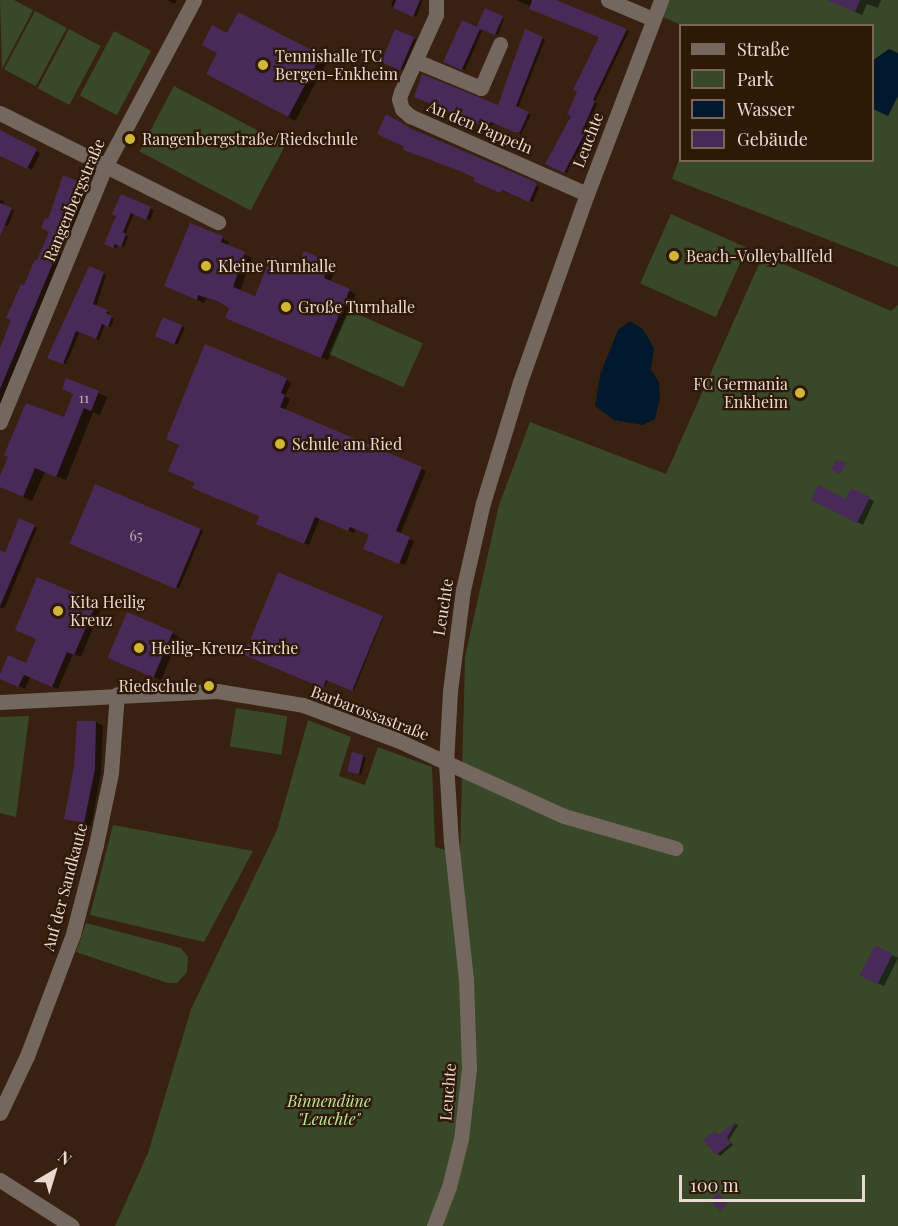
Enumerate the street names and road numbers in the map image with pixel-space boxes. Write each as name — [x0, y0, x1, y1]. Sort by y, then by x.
street label: An den Pappeln — [424, 96, 536, 158]
street label: Leuchte — [569, 110, 607, 170]
street label: Rangenbergstraße — [39, 136, 109, 264]
street label: Leuchte — [429, 577, 457, 637]
street label: Barbarossastraße — [308, 682, 432, 744]
street label: Auf der Sandkaute — [39, 821, 91, 953]
street label: Leuchte — [436, 1062, 460, 1122]

